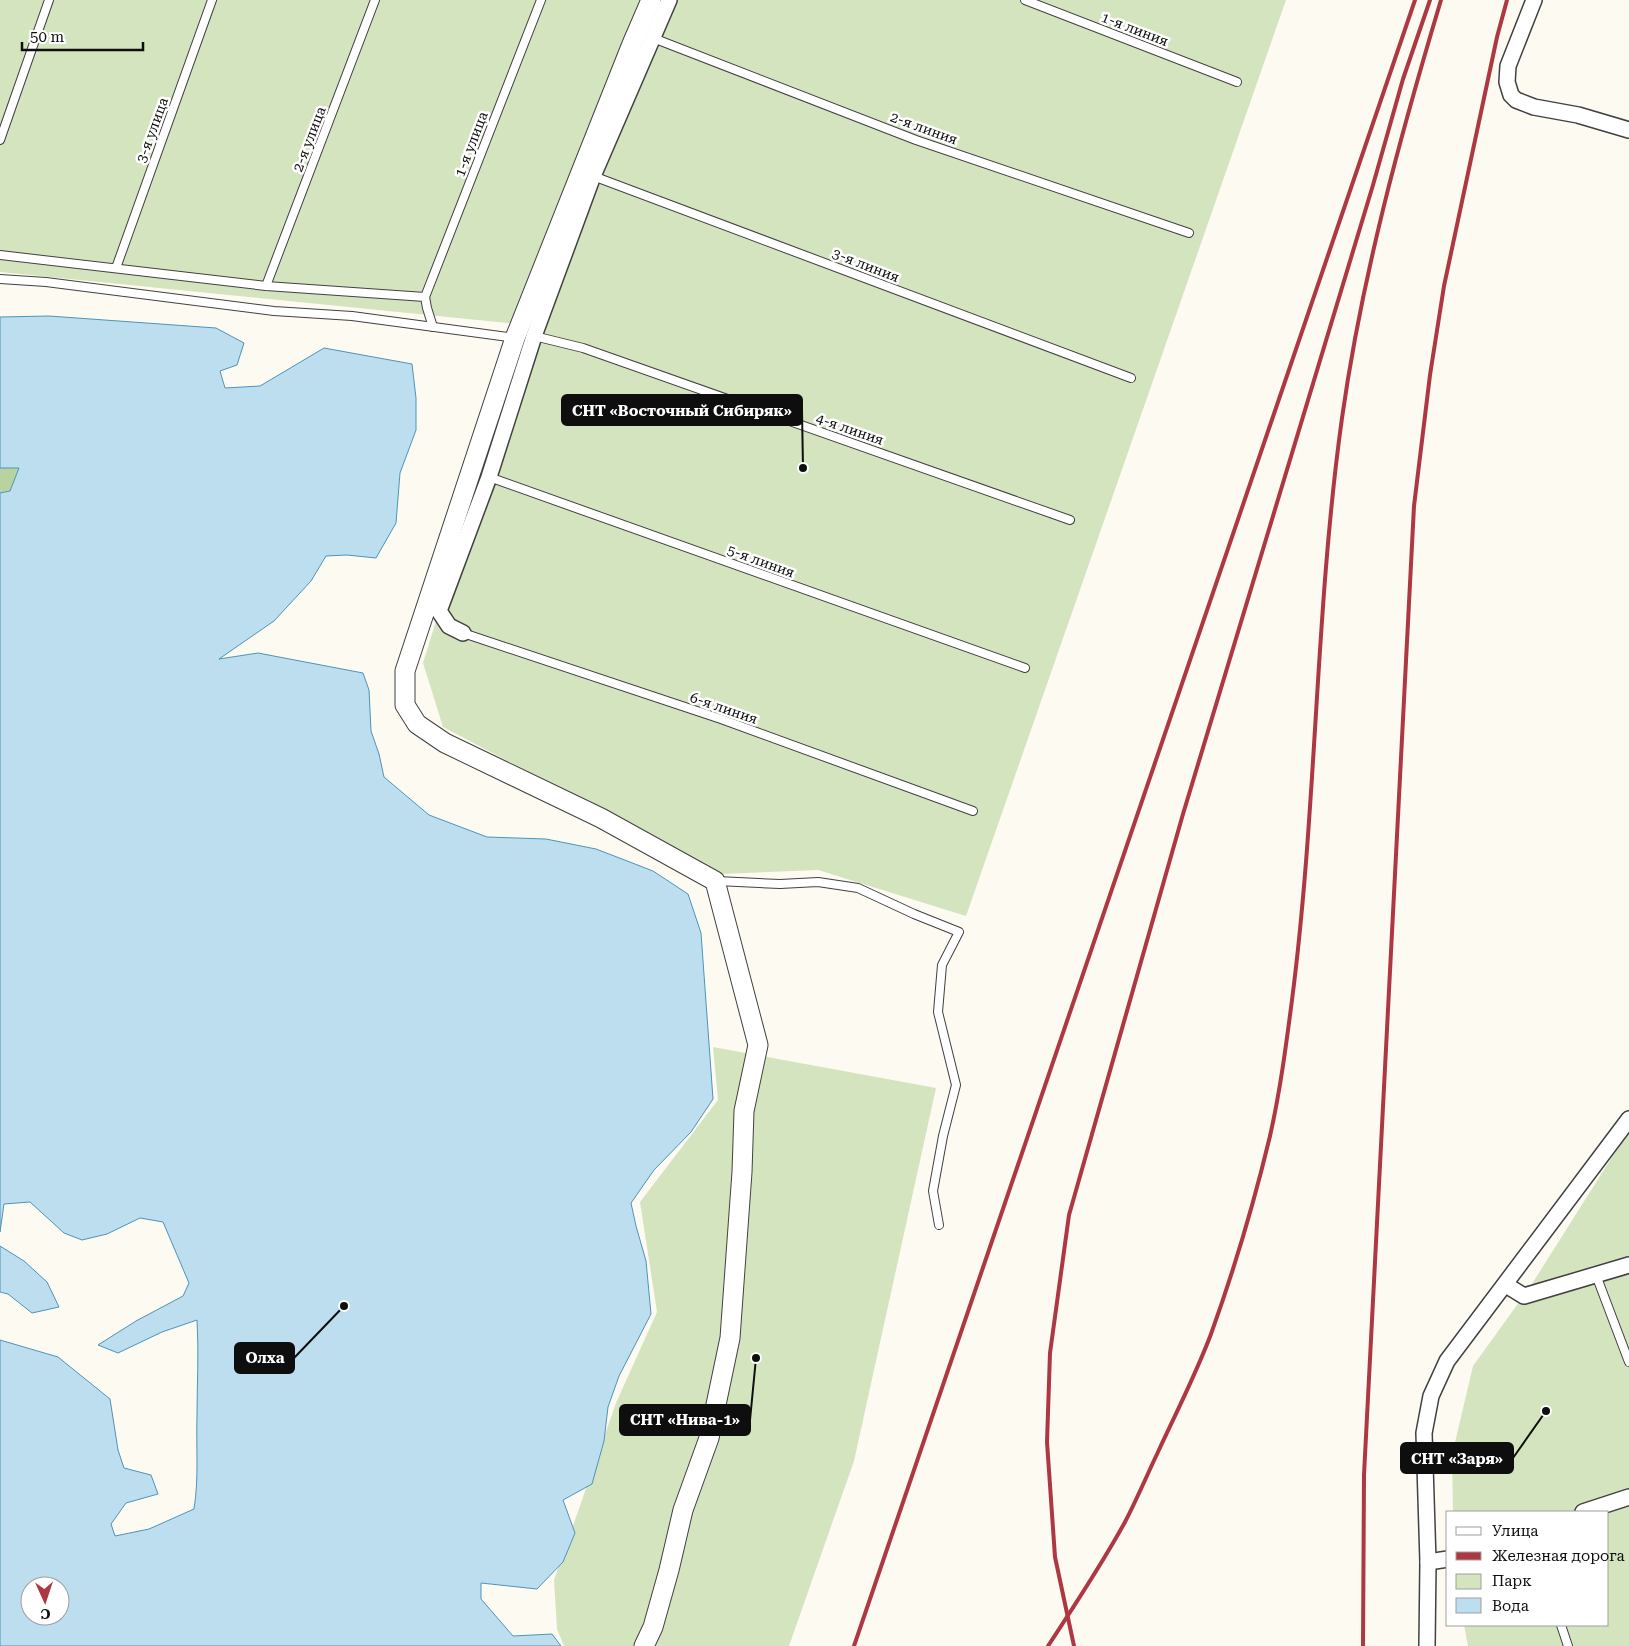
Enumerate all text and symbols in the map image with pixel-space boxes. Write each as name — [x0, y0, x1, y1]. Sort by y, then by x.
street label: 1-я линия — [1099, 9, 1171, 49]
scale bar — [22, 20, 144, 52]
text: 50 m — [30, 28, 65, 46]
street label: 3-я улица — [133, 95, 171, 165]
street label: 2-я улица — [289, 104, 329, 174]
street label: 2-я линия — [888, 108, 960, 148]
street label: 1-я улица — [451, 109, 491, 179]
street label: 3-я линия — [830, 245, 902, 285]
callout: СНТ «Восточный Сибиряк» — [562, 395, 802, 425]
text: СНТ «Восточный Сибиряк» — [572, 402, 792, 420]
street label: 4-я линия — [814, 410, 886, 448]
street label: 5-я линия — [725, 541, 797, 581]
street label: 6-я линия — [688, 689, 760, 727]
callout: Олха — [235, 1343, 294, 1373]
text: Олха — [246, 1349, 285, 1367]
callout: СНТ «Нива-1» — [620, 1405, 750, 1435]
text: СНТ «Нива-1» — [630, 1411, 740, 1429]
callout: СНТ «Заря» — [1401, 1443, 1513, 1473]
text: СНТ «Заря» — [1411, 1450, 1503, 1468]
legend — [1446, 1511, 1609, 1626]
text: Улица — [1492, 1522, 1538, 1540]
text: Железная дорога — [1492, 1547, 1625, 1565]
text: Парк — [1492, 1572, 1532, 1590]
north arrow — [20, 1576, 70, 1626]
text: Вода — [1492, 1597, 1529, 1615]
text: С — [40, 1606, 51, 1622]

